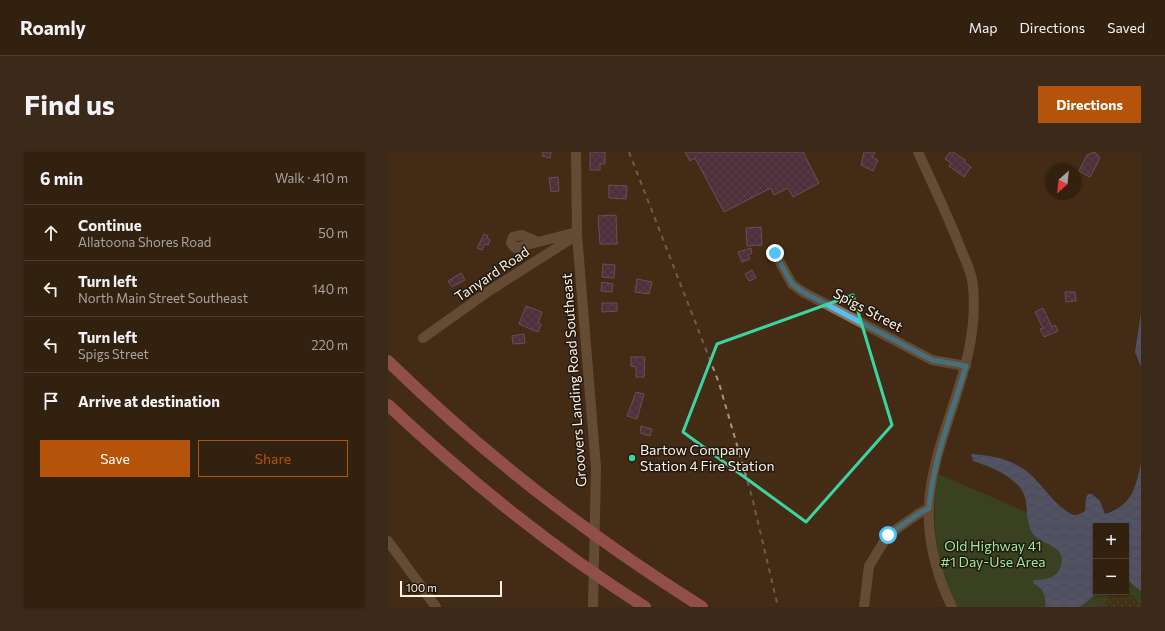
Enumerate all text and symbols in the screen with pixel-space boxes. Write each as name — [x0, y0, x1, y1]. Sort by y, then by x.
text: Roamly — [20, 16, 86, 39]
text: Map — [969, 19, 998, 36]
text: Directions — [1020, 19, 1085, 36]
text: Saved — [1107, 19, 1145, 36]
button: Directions — [1038, 86, 1141, 123]
text: Find us — [24, 87, 115, 121]
north arrow — [1045, 164, 1081, 200]
text: 6 min — [40, 168, 83, 189]
text: Walk · 410 m — [275, 170, 348, 186]
text: Continue — [78, 216, 142, 234]
icon: ahead — [40, 222, 62, 244]
text: 50 m — [318, 225, 348, 241]
text: Allatoona Shores Road — [78, 234, 211, 250]
street label: Tanyard Road — [451, 242, 532, 305]
route end — [766, 244, 784, 262]
text: Turn left — [78, 272, 137, 290]
street label: Groovers Landing Road Southeast — [558, 272, 589, 488]
icon: left — [40, 278, 62, 300]
text: 140 m — [312, 281, 348, 297]
street label: Spigs Street — [831, 284, 906, 335]
text: North Main Street Southeast — [78, 290, 248, 306]
text: Turn left — [78, 328, 137, 346]
icon: left — [40, 334, 62, 356]
text: 220 m — [311, 337, 348, 353]
text: Spigs Street — [78, 346, 149, 362]
icon: arrive — [40, 390, 62, 412]
text: Arrive at destination — [78, 392, 220, 410]
button: Save — [40, 440, 190, 477]
button: Share — [198, 440, 348, 477]
place label: Bartow Company Station 4 Fire Station — [640, 441, 775, 474]
marker: Bartow Company Station 4 Fire Station — [627, 453, 637, 463]
map controls — [1093, 523, 1129, 595]
button: + — [1093, 523, 1129, 559]
route start — [879, 526, 897, 544]
park label: Old Highway 41 #1 Day-Use Area — [940, 537, 1046, 570]
button: − — [1093, 559, 1129, 595]
scale bar — [400, 579, 502, 598]
text: 100 m — [406, 581, 437, 594]

